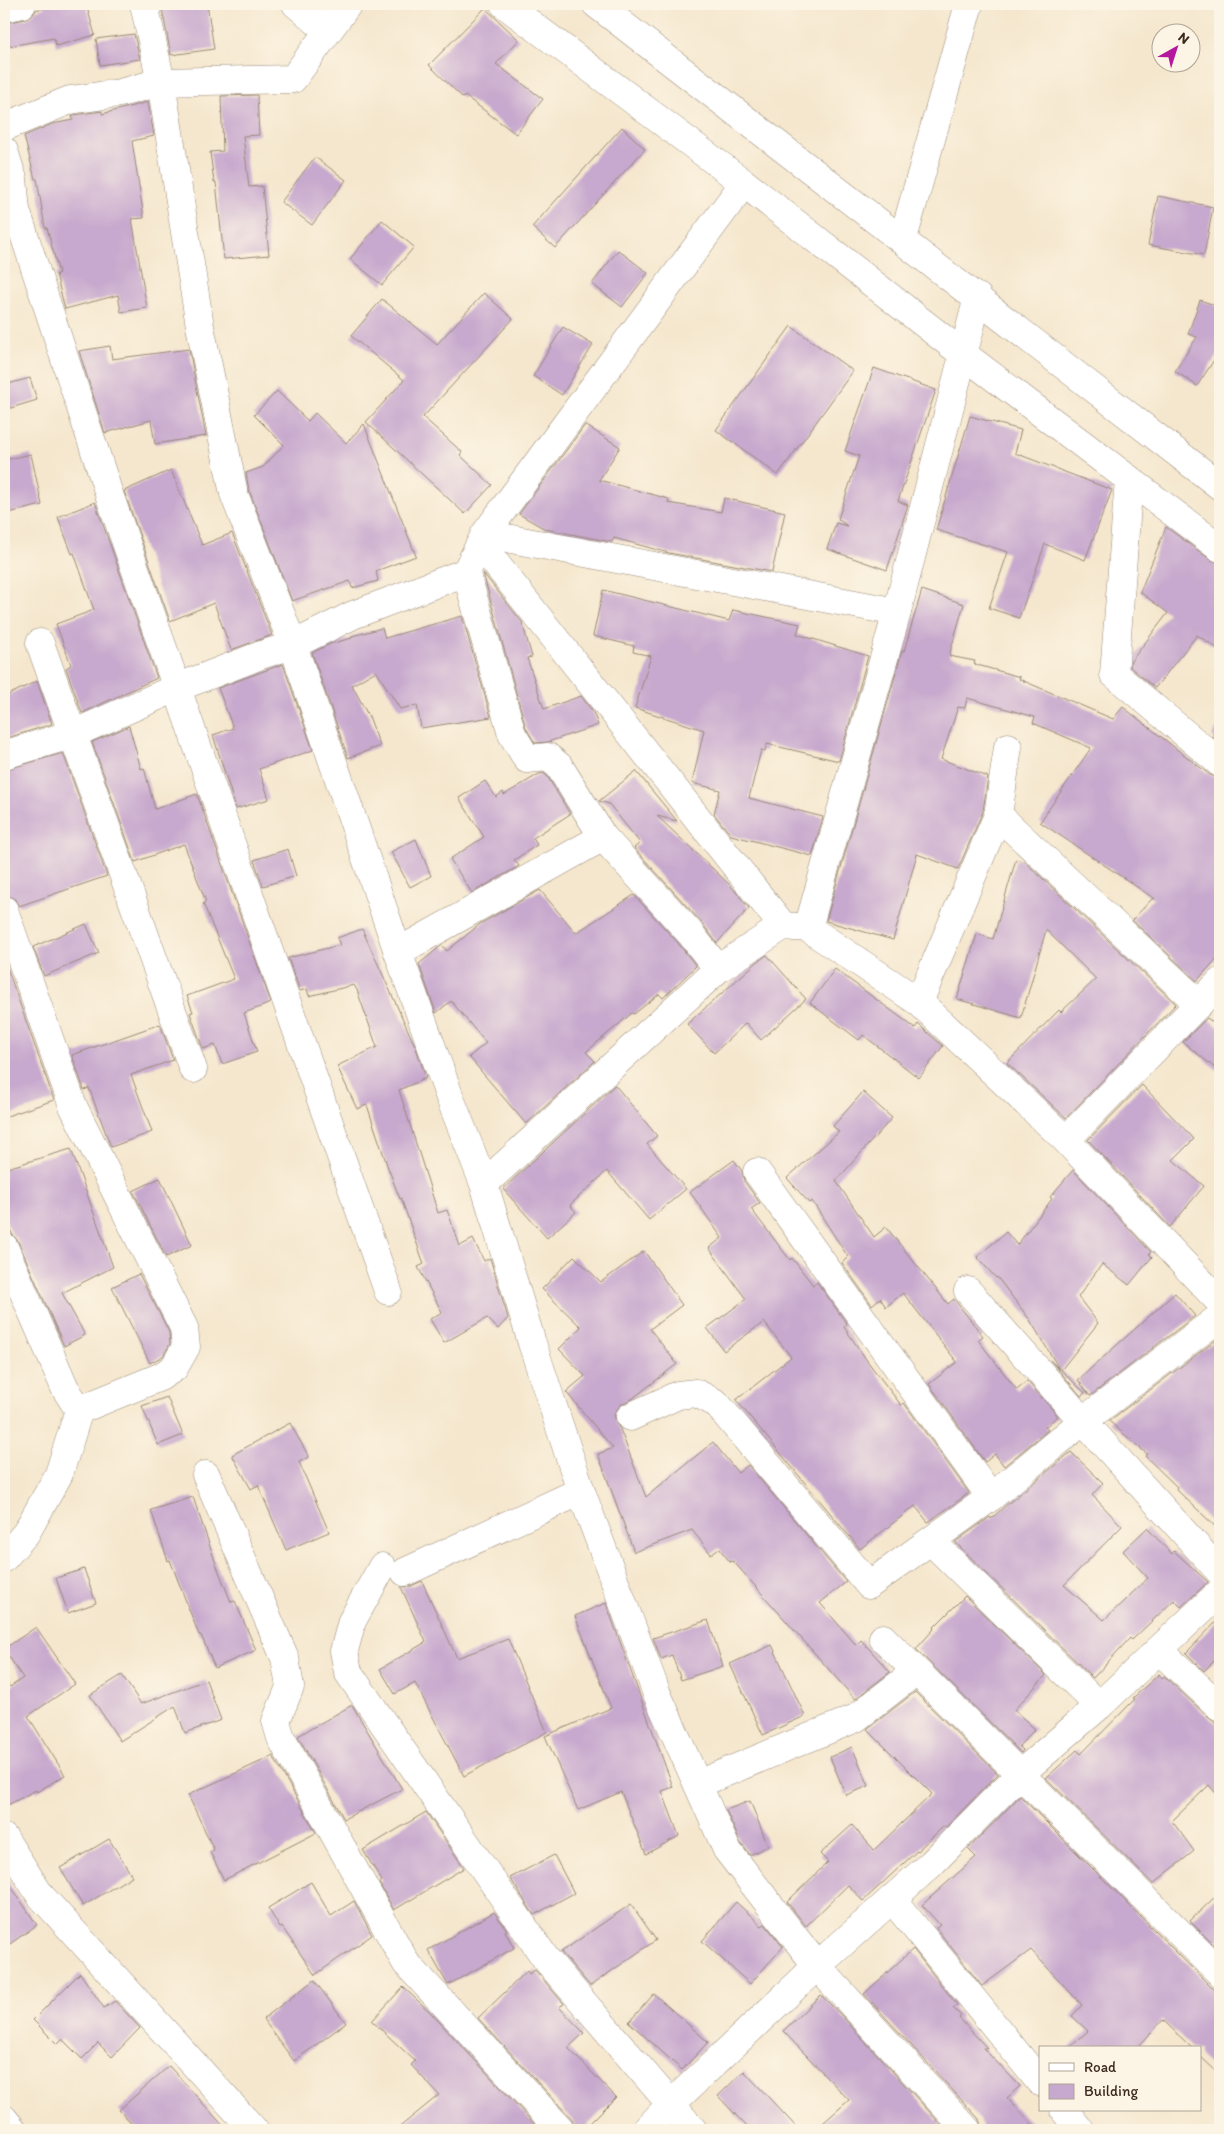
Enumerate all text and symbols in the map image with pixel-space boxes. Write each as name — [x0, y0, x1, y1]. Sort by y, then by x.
north arrow — [1152, 22, 1202, 72]
text: N — [1175, 29, 1193, 48]
legend — [1039, 2046, 1202, 2112]
text: Road — [1084, 2058, 1117, 2076]
text: Building — [1084, 2082, 1138, 2100]

